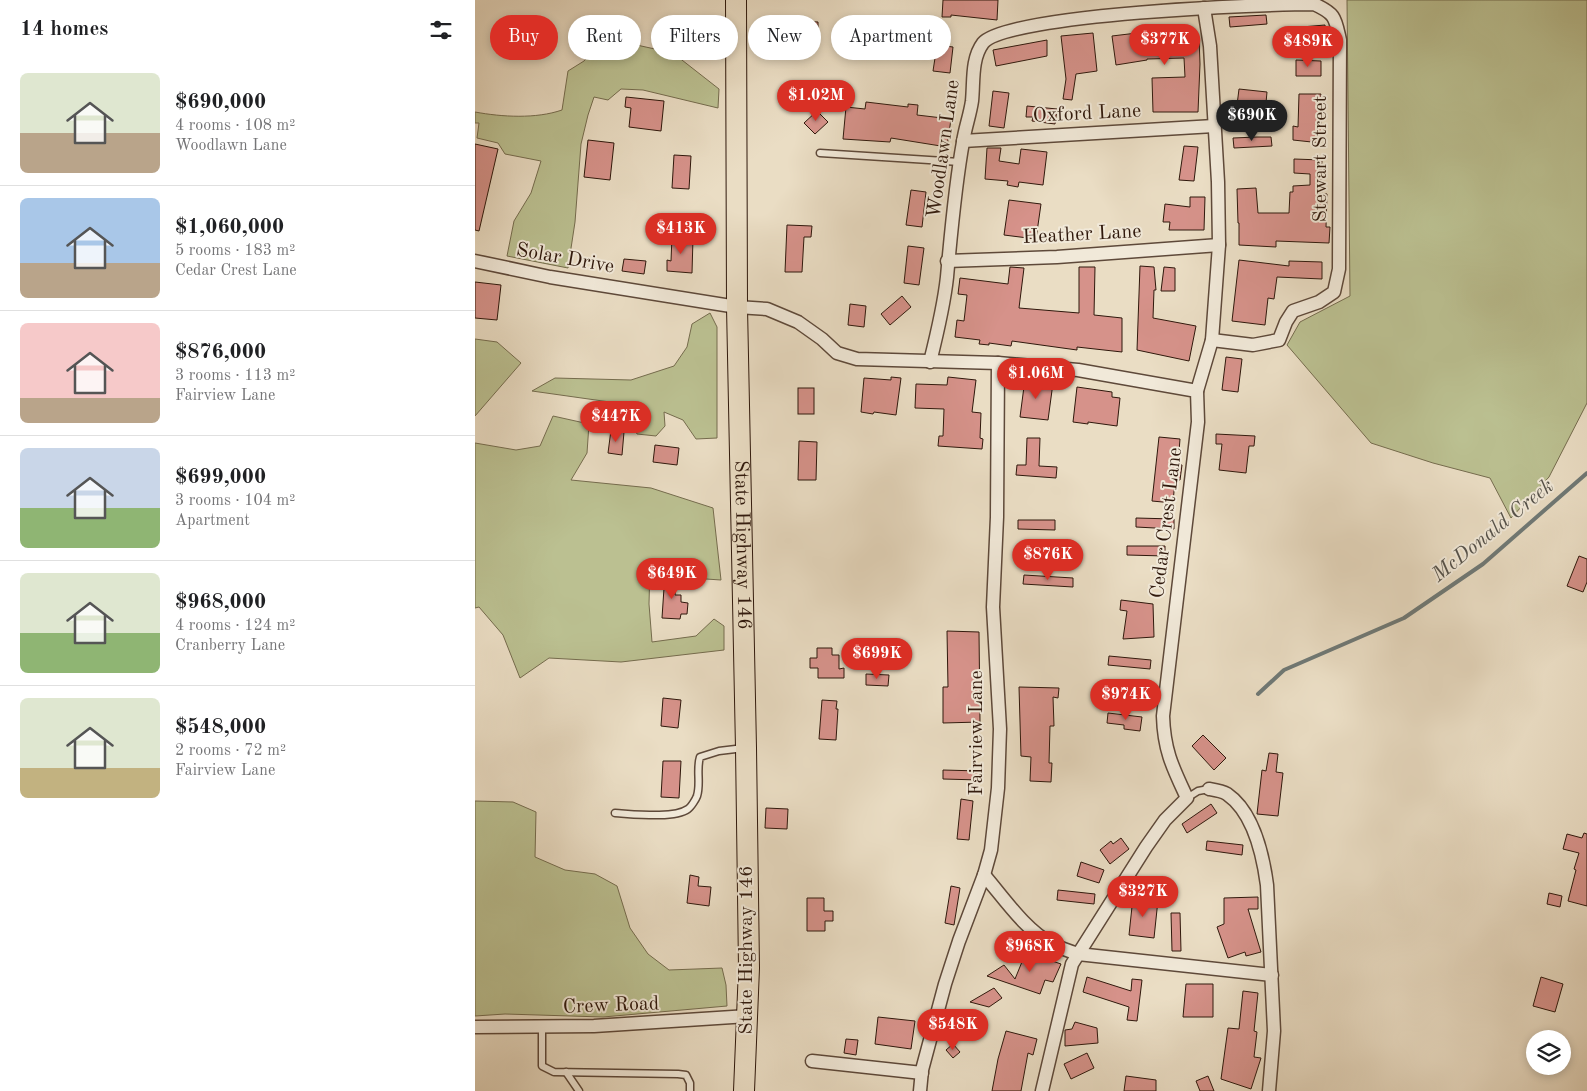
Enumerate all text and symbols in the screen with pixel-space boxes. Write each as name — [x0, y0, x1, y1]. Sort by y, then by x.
chip: Buy — [490, 15, 558, 60]
chip: Rent — [568, 15, 641, 60]
chip: Filters — [651, 15, 738, 60]
chip: New — [748, 15, 821, 60]
chip: Apartment — [831, 15, 951, 60]
icon: filters — [427, 16, 455, 44]
text: 14 homes — [20, 19, 108, 40]
pin: $377K — [1130, 23, 1200, 66]
pin: $489K — [1273, 26, 1343, 68]
text: $377K — [1140, 32, 1190, 48]
text: $489K — [1283, 34, 1333, 50]
street label: Woodlawn Lane — [924, 78, 964, 220]
pin: $1.02M — [775, 80, 857, 122]
text: $1.02M — [788, 88, 844, 104]
text: $690,000 — [175, 92, 266, 113]
icon: home — [60, 93, 120, 153]
street label: Stewart Street — [1311, 95, 1331, 223]
pin: $690K — [1217, 100, 1287, 142]
street label: Oxford Lane — [1032, 101, 1142, 127]
text: $690K — [1227, 108, 1277, 124]
text: 4 rooms · 108 m² — [175, 118, 295, 134]
text: Woodlawn Lane — [175, 138, 287, 154]
pin: $413K — [646, 212, 716, 255]
text: $1,060,000 — [175, 217, 284, 238]
icon: home — [60, 218, 120, 278]
text: $413K — [656, 221, 706, 237]
street label: Heather Lane — [1022, 222, 1142, 248]
street label: Solar Drive — [514, 241, 616, 277]
text: 5 rooms · 183 m² — [175, 243, 295, 259]
text: Cedar Crest Lane — [175, 263, 297, 279]
text: $876,000 — [175, 342, 266, 363]
icon: home — [60, 343, 120, 403]
pin: $1.06M — [995, 358, 1077, 400]
text: $1.06M — [1008, 366, 1064, 382]
text: 3 rooms · 113 m² — [175, 368, 295, 384]
text: Fairview Lane — [175, 388, 275, 404]
pin: $447K — [581, 400, 651, 443]
text: $447K — [591, 409, 641, 425]
street label: Cedar Crest Lane — [1148, 446, 1186, 600]
street label: State Highway 146 — [730, 460, 754, 630]
text: $699,000 — [175, 467, 266, 488]
icon: home — [60, 468, 120, 528]
water label: McDonald Creek — [1427, 476, 1558, 587]
text: 3 rooms · 104 m² — [175, 493, 295, 509]
text: Apartment — [175, 513, 250, 529]
pin: $876K — [1013, 538, 1083, 581]
text: $876K — [1023, 547, 1073, 563]
pin: $649K — [637, 558, 707, 600]
text: $649K — [647, 566, 697, 582]
text: $968,000 — [175, 592, 266, 613]
icon: home — [60, 593, 120, 653]
text: 4 rooms · 124 m² — [175, 618, 295, 634]
text: Cranberry Lane — [175, 638, 285, 654]
pin: $699K — [842, 638, 912, 680]
text: $699K — [852, 646, 902, 662]
street label: Fairview Lane — [967, 670, 987, 796]
pin: $974K — [1091, 678, 1161, 721]
text: $974K — [1101, 687, 1151, 703]
text: $548,000 — [175, 717, 266, 738]
icon: home — [60, 718, 120, 778]
text: 2 rooms · 72 m² — [175, 743, 286, 759]
text: Fairview Lane — [175, 763, 275, 779]
street label: State Highway 146 — [737, 865, 757, 1035]
pin: $327K — [1108, 876, 1178, 918]
text: $327K — [1118, 884, 1168, 900]
pin: $968K — [995, 930, 1065, 973]
text: $968K — [1005, 939, 1055, 955]
street label: Crew Road — [562, 994, 660, 1018]
pin: $548K — [918, 1008, 988, 1051]
text: $548K — [928, 1017, 978, 1033]
map controls — [1526, 1030, 1571, 1075]
button: layers — [1526, 1030, 1571, 1075]

